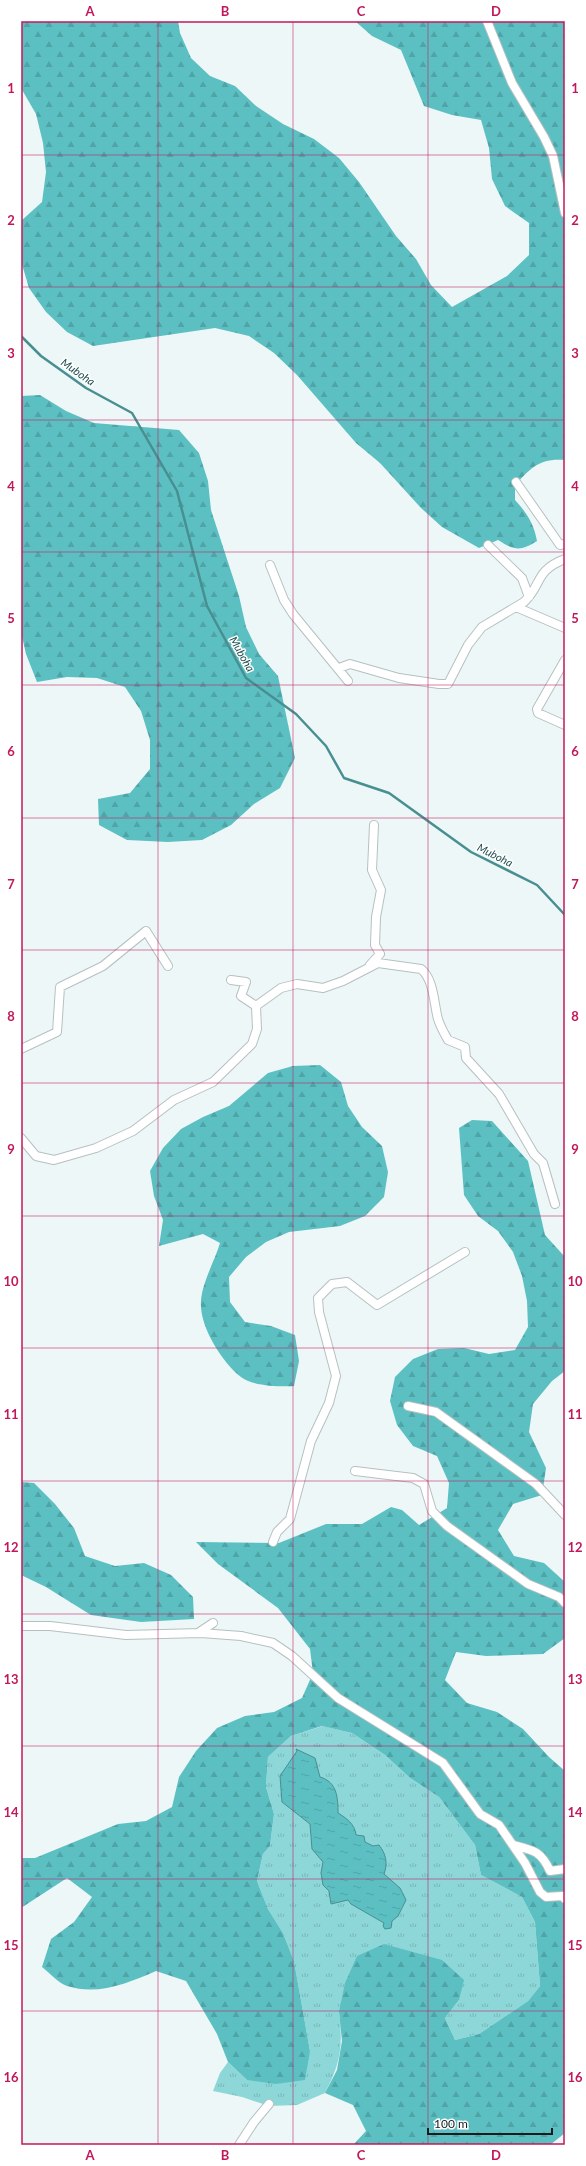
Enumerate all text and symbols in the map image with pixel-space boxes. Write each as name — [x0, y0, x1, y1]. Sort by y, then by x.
text: A — [84, 3, 95, 19]
text: B — [221, 3, 230, 19]
text: C — [357, 3, 366, 19]
text: D — [491, 3, 501, 19]
text: 1 — [7, 80, 15, 96]
text: 1 — [571, 80, 579, 96]
text: 2 — [7, 212, 15, 228]
text: 2 — [571, 212, 579, 228]
text: 3 — [7, 345, 15, 361]
text: 3 — [571, 345, 579, 361]
water label: Muboha — [59, 355, 98, 388]
text: 4 — [7, 478, 15, 494]
text: 4 — [571, 478, 579, 494]
text: 5 — [7, 610, 15, 626]
text: 5 — [571, 610, 579, 626]
water label: Muboha — [227, 634, 258, 674]
text: 6 — [7, 743, 15, 759]
text: 6 — [571, 743, 579, 759]
water label: Muboha — [475, 840, 516, 869]
text: 7 — [7, 876, 15, 892]
text: 7 — [571, 876, 579, 892]
text: 8 — [7, 1008, 15, 1024]
text: 8 — [571, 1008, 579, 1024]
text: 9 — [7, 1141, 15, 1157]
text: 9 — [571, 1141, 579, 1157]
text: 10 — [3, 1273, 19, 1289]
text: 10 — [567, 1273, 583, 1289]
text: 11 — [3, 1406, 19, 1422]
text: 11 — [567, 1406, 583, 1422]
text: 12 — [3, 1539, 19, 1555]
text: 12 — [567, 1539, 583, 1555]
text: 13 — [3, 1671, 19, 1687]
text: 13 — [567, 1671, 583, 1687]
text: 14 — [3, 1804, 19, 1820]
text: 14 — [567, 1804, 583, 1820]
text: 15 — [3, 1937, 19, 1953]
text: 15 — [567, 1937, 583, 1953]
text: 16 — [3, 2069, 19, 2085]
text: 16 — [567, 2069, 583, 2085]
scale bar — [428, 2110, 552, 2136]
text: 100 m — [434, 2116, 468, 2131]
text: A — [84, 2147, 95, 2163]
text: B — [221, 2147, 230, 2163]
text: C — [357, 2147, 366, 2163]
text: D — [491, 2147, 501, 2163]

